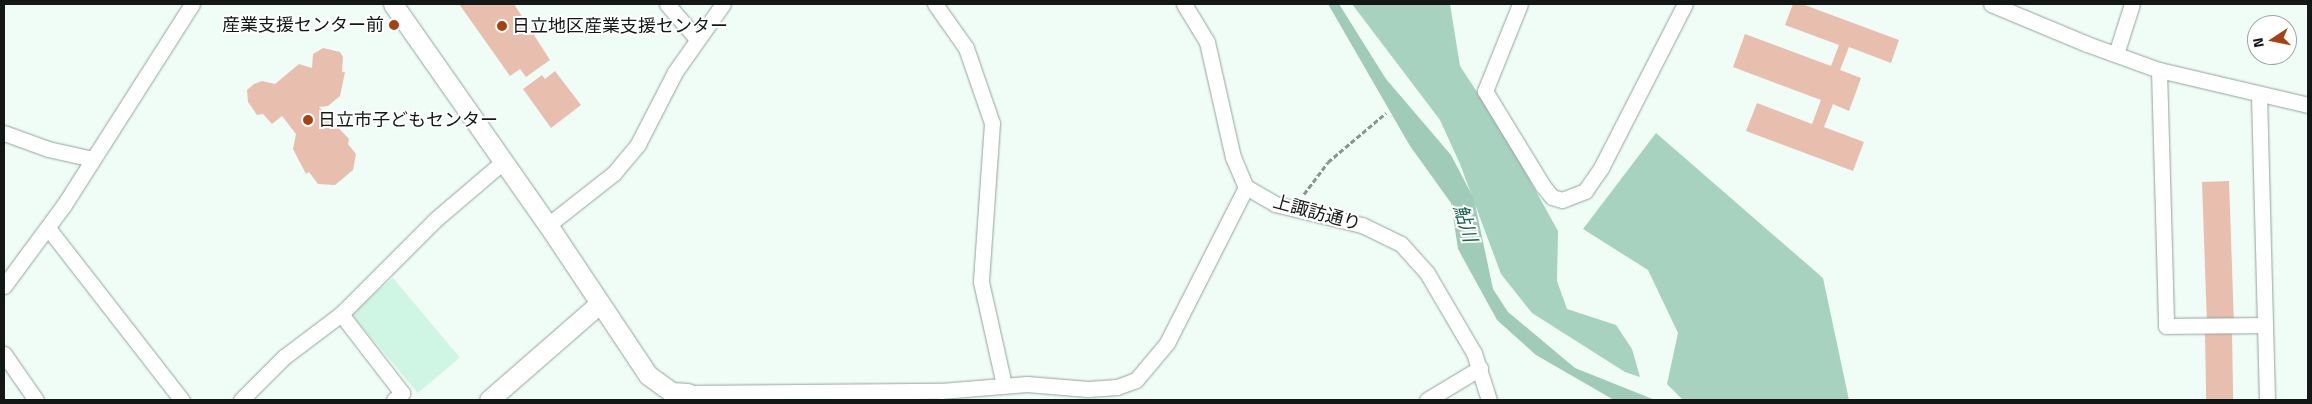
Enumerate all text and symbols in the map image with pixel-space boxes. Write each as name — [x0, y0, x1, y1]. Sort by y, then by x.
place label: 産業支援センター前 — [222, 14, 384, 36]
place label: 日立地区産業支援センター — [512, 15, 728, 37]
north arrow — [2247, 15, 2297, 65]
marker: 産業支援センター前 — [388, 19, 400, 31]
marker: 日立地区産業支援センター — [496, 20, 508, 32]
text: N — [2247, 36, 2269, 50]
place label: 日立市子どもセンター — [318, 109, 498, 131]
marker: 日立市子どもセンター — [302, 114, 314, 126]
street label: 上諏訪通り — [1271, 191, 1363, 235]
water label: 鮎川 — [1450, 201, 1482, 245]

